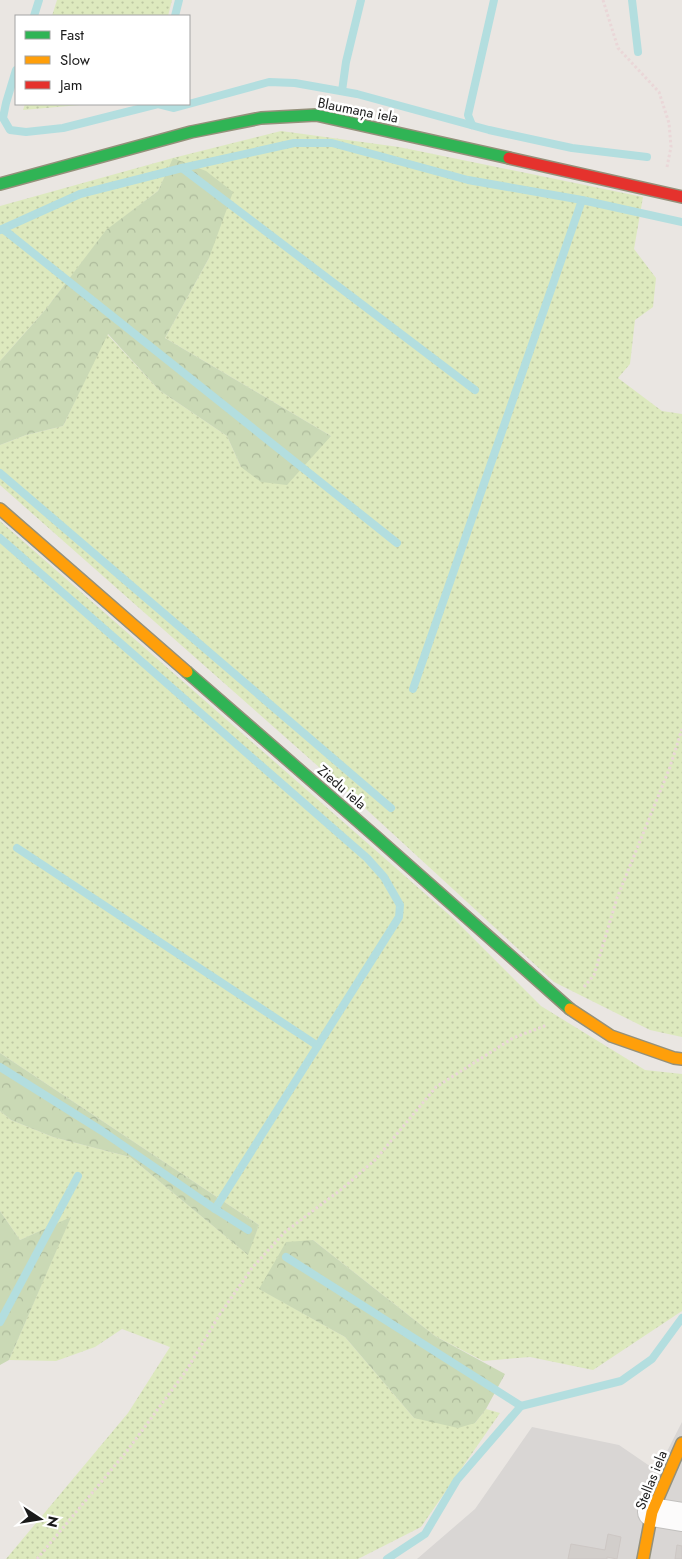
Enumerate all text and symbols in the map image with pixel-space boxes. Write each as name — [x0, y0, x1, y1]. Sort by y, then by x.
legend — [15, 15, 190, 105]
text: Fast — [60, 24, 84, 46]
text: Slow — [60, 49, 91, 71]
text: Jam — [58, 74, 83, 96]
street label: Blaumaņa iela — [316, 92, 400, 129]
street label: Ziedu iela — [313, 760, 371, 814]
street label: Stellas iela — [630, 1447, 672, 1513]
north arrow — [15, 1494, 65, 1544]
text: N — [42, 1514, 64, 1529]

